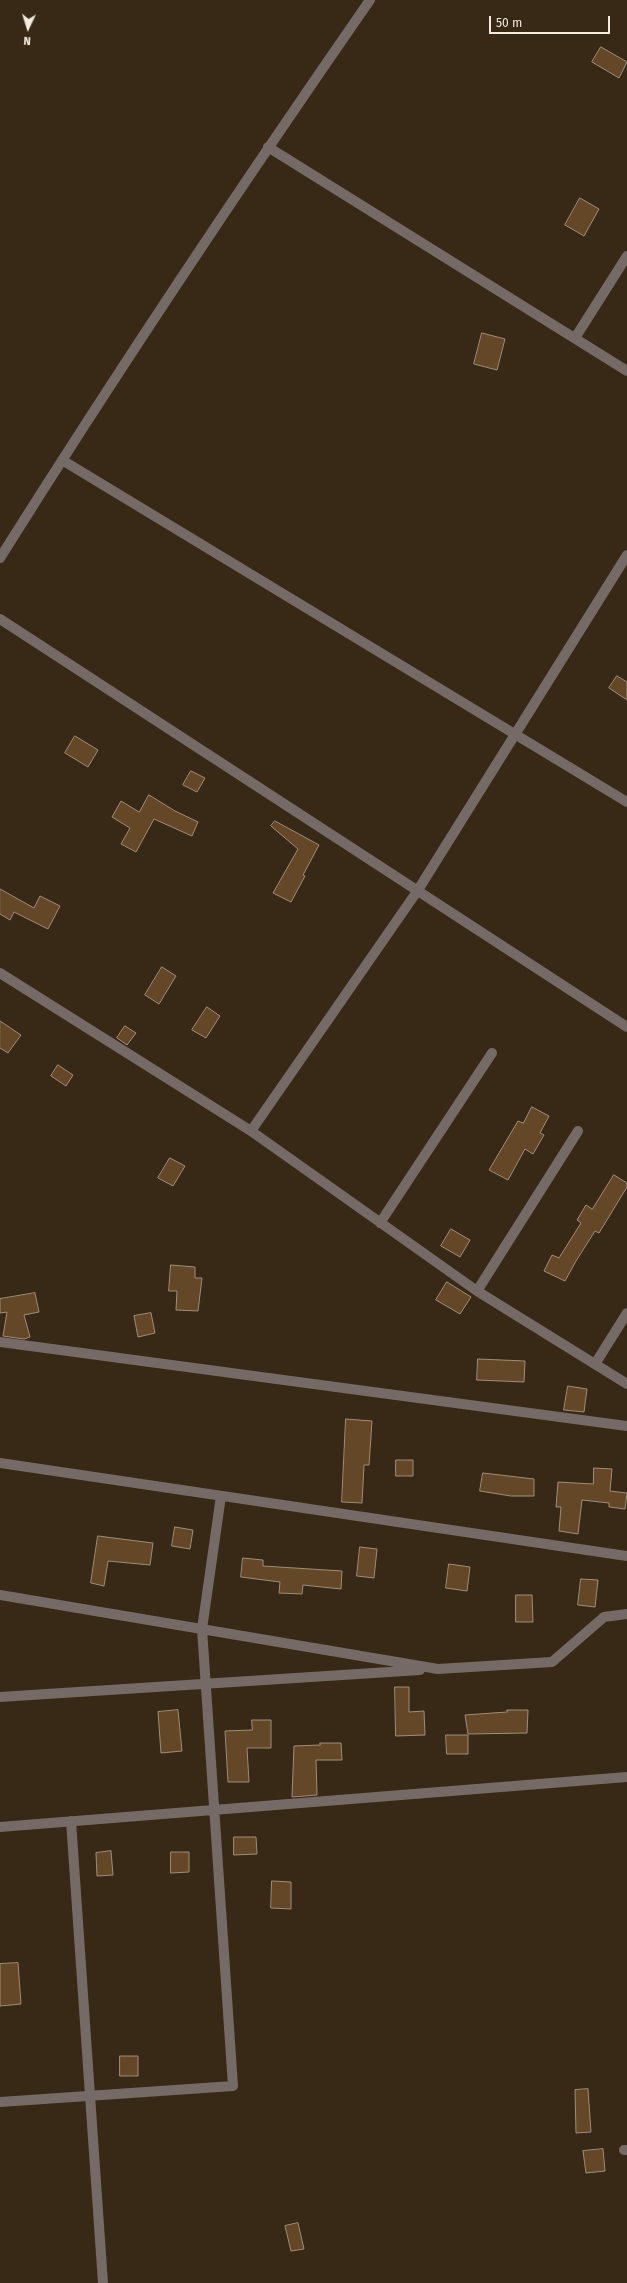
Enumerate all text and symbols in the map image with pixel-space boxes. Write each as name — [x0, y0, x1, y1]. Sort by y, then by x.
north arrow — [8, 8, 48, 48]
scale bar — [491, 8, 612, 34]
text: 50 m — [496, 16, 522, 30]
text: N — [23, 34, 31, 47]

